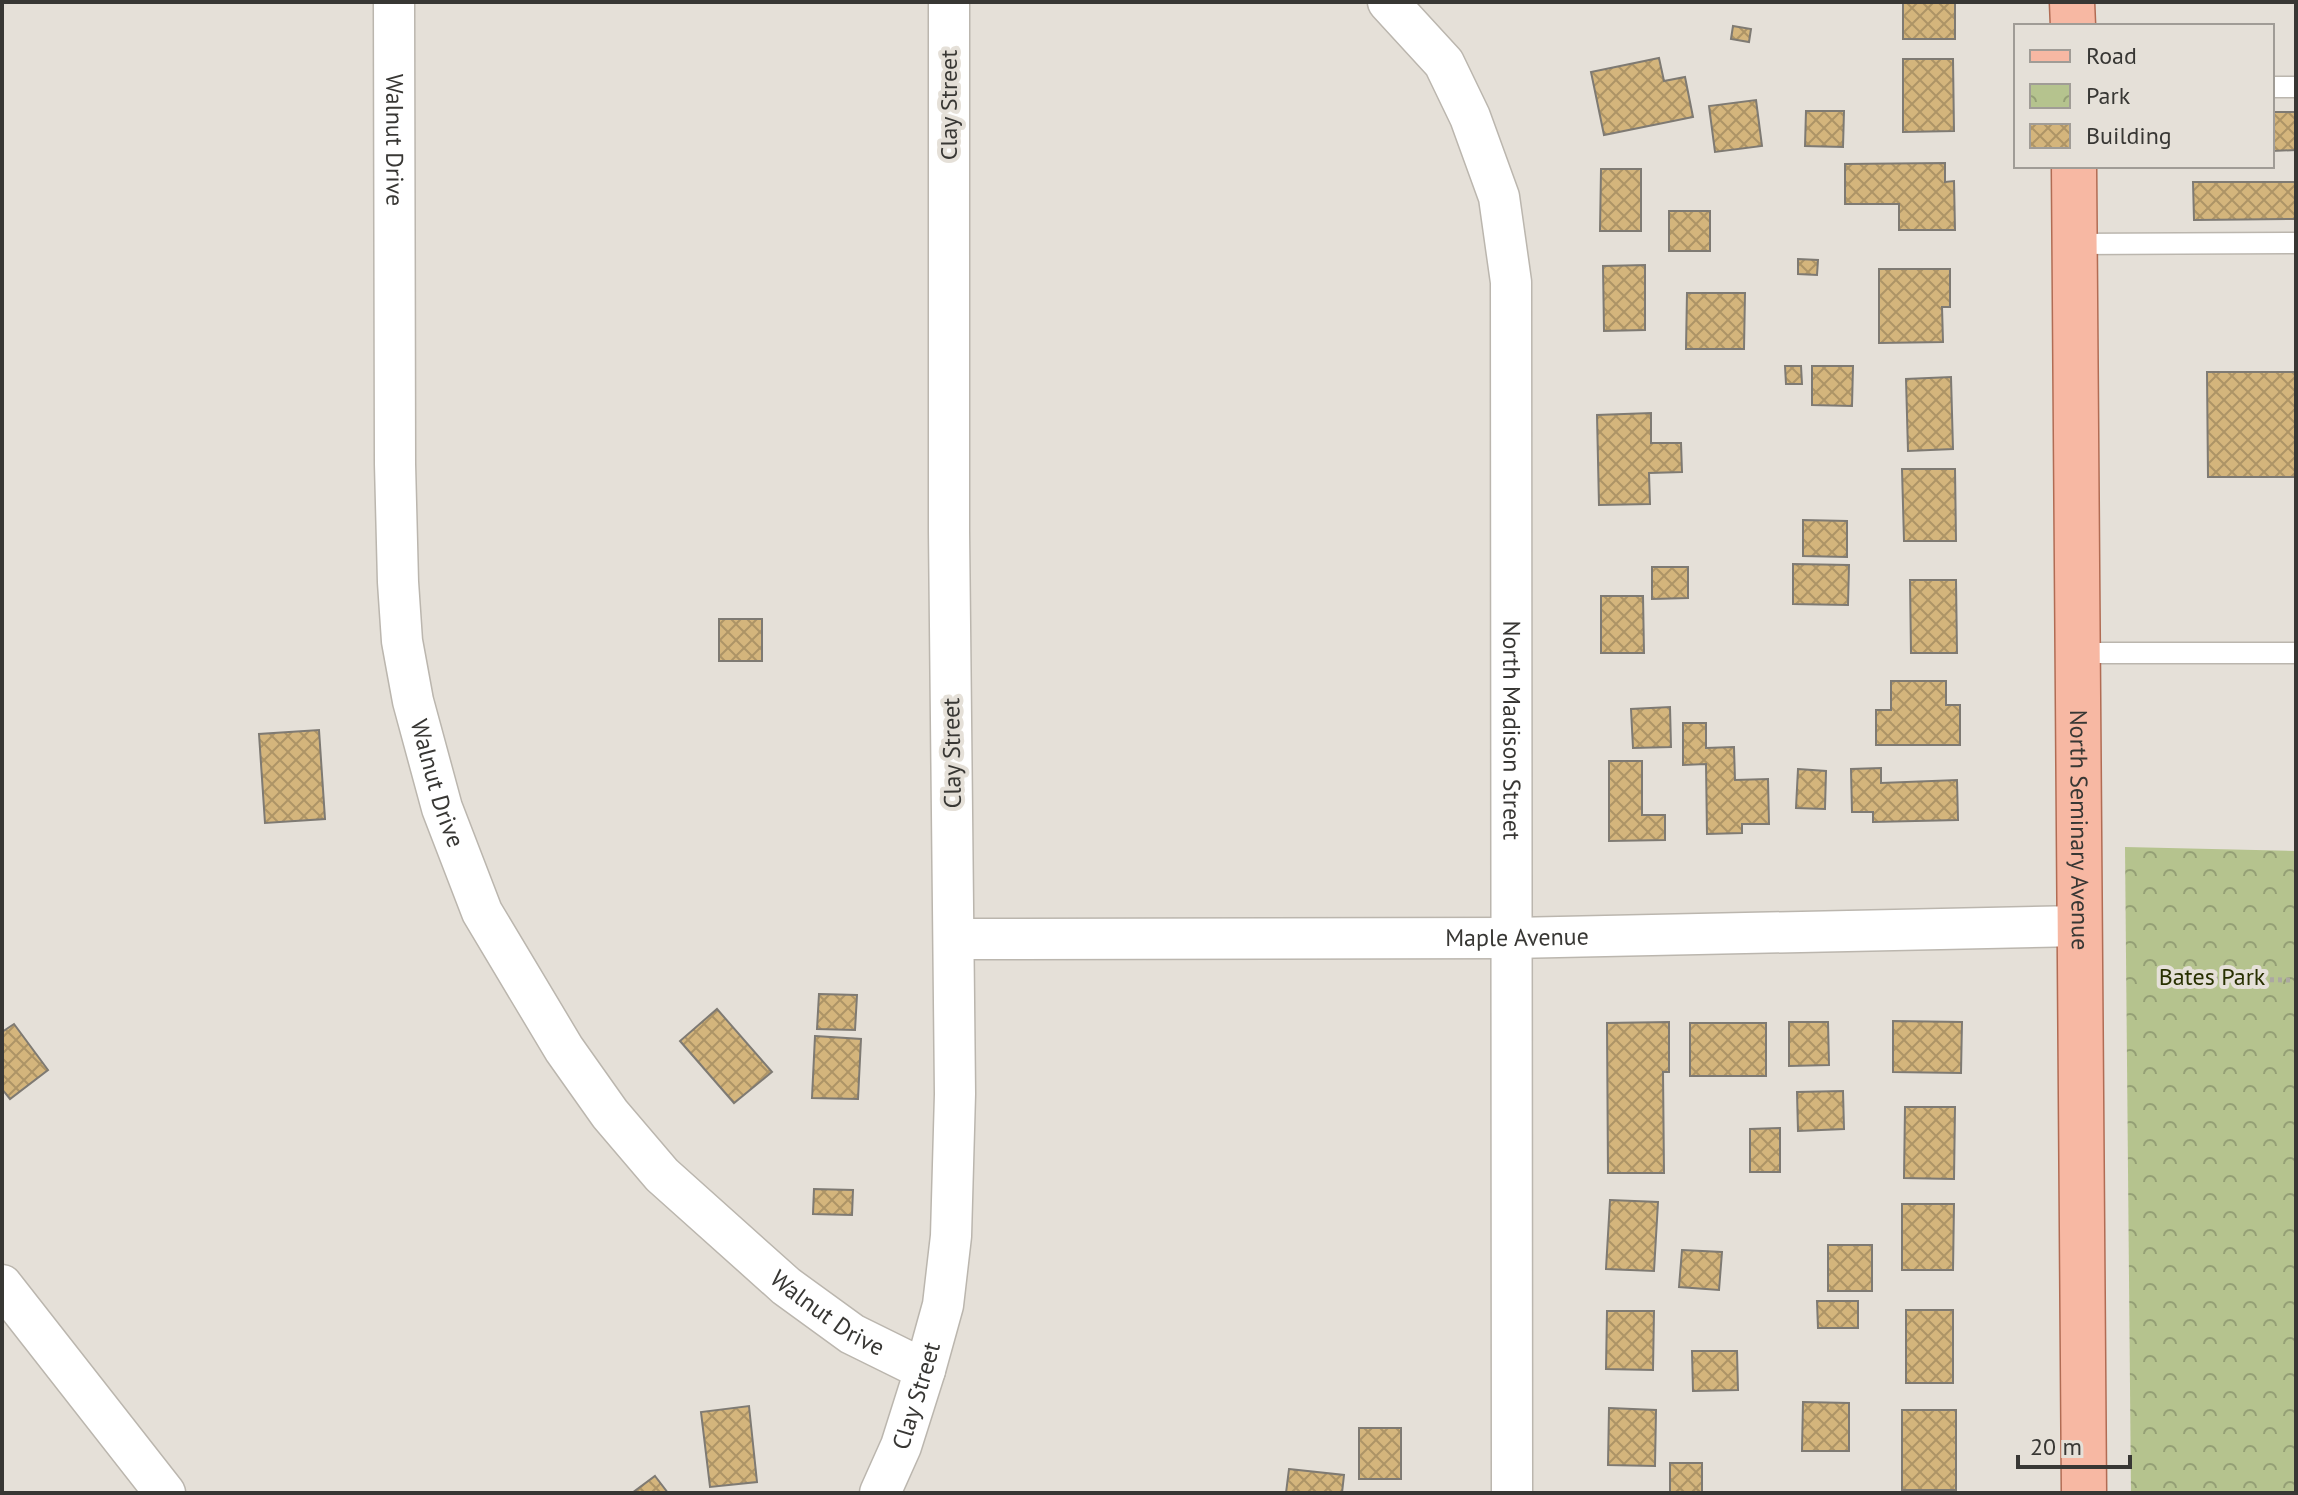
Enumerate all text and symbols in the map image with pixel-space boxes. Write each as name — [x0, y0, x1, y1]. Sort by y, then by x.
legend — [2014, 24, 2274, 168]
text: Road — [2086, 40, 2137, 71]
street label: Clay Street — [933, 50, 964, 160]
street label: Walnut Drive — [379, 74, 410, 206]
text: Park — [2086, 80, 2131, 111]
text: Building — [2086, 120, 2172, 151]
street label: North Madison Street — [1496, 620, 1527, 840]
street label: Clay Street — [935, 697, 968, 809]
street label: North Seminary Avenue — [2063, 710, 2096, 950]
street label: Walnut Drive — [404, 716, 472, 852]
street label: Maple Avenue — [1445, 920, 1589, 953]
park label: Bates Park — [2159, 961, 2266, 992]
street label: Walnut Drive — [764, 1263, 890, 1363]
street label: Clay Street — [885, 1339, 947, 1453]
scale bar — [2018, 1419, 2130, 1469]
text: 20 m — [2030, 1431, 2082, 1462]

